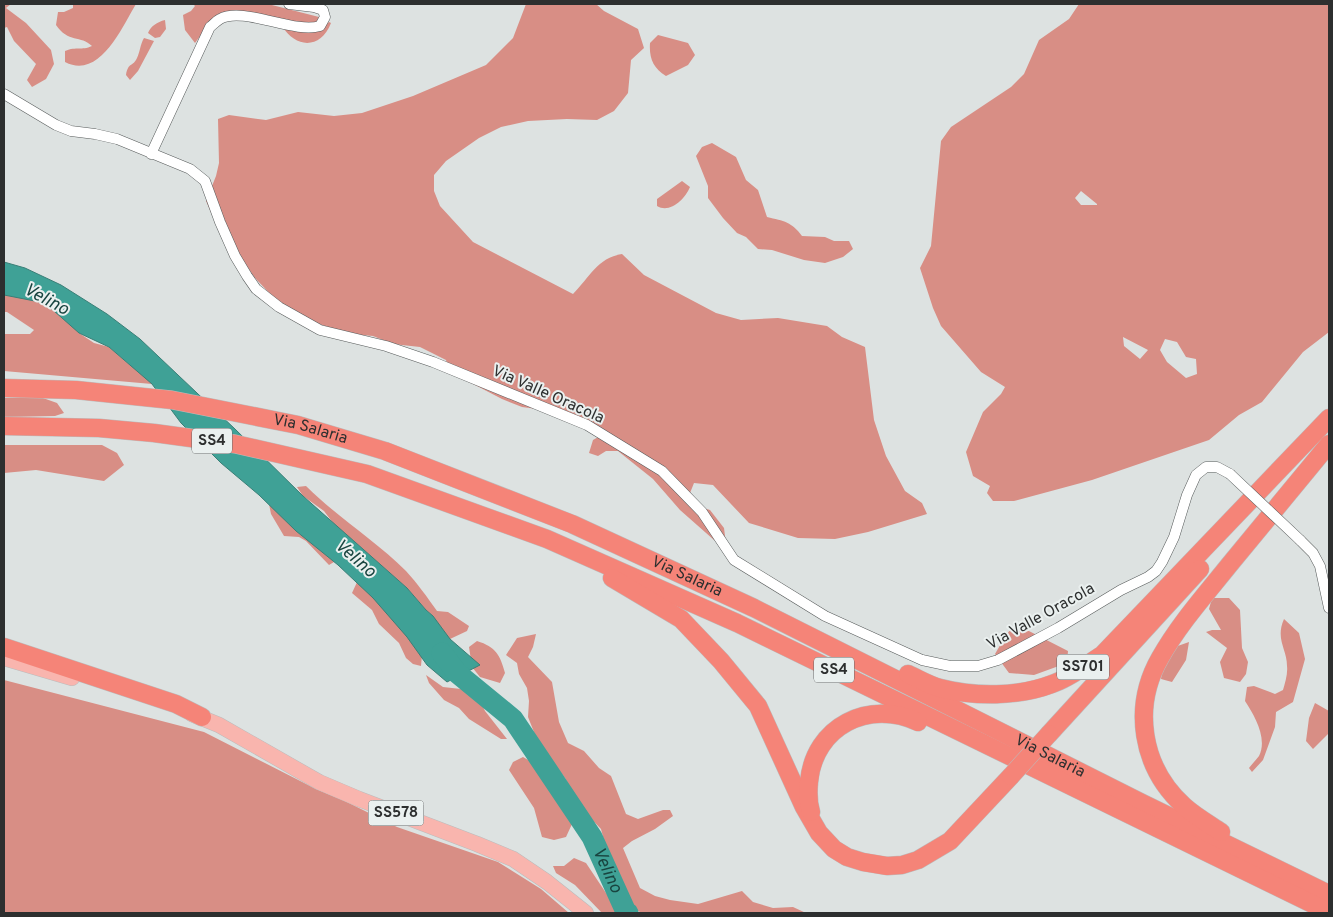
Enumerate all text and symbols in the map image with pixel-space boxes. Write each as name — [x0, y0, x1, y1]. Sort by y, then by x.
water label: Velino — [20, 279, 73, 322]
street label: Via Valle Oracola — [489, 361, 607, 429]
street label: Via Salaria — [271, 410, 350, 449]
road number: SS4 — [192, 428, 232, 454]
water label: Velino — [329, 535, 381, 584]
street label: Via Salaria — [648, 552, 726, 602]
street label: Via Valle Oracola — [983, 579, 1099, 655]
road number: SS701 — [1057, 654, 1109, 680]
road number: SS4 — [814, 658, 854, 682]
street label: Via Salaria — [1011, 731, 1088, 783]
road number: SS578 — [368, 800, 424, 826]
water label: Velino — [587, 844, 628, 897]

